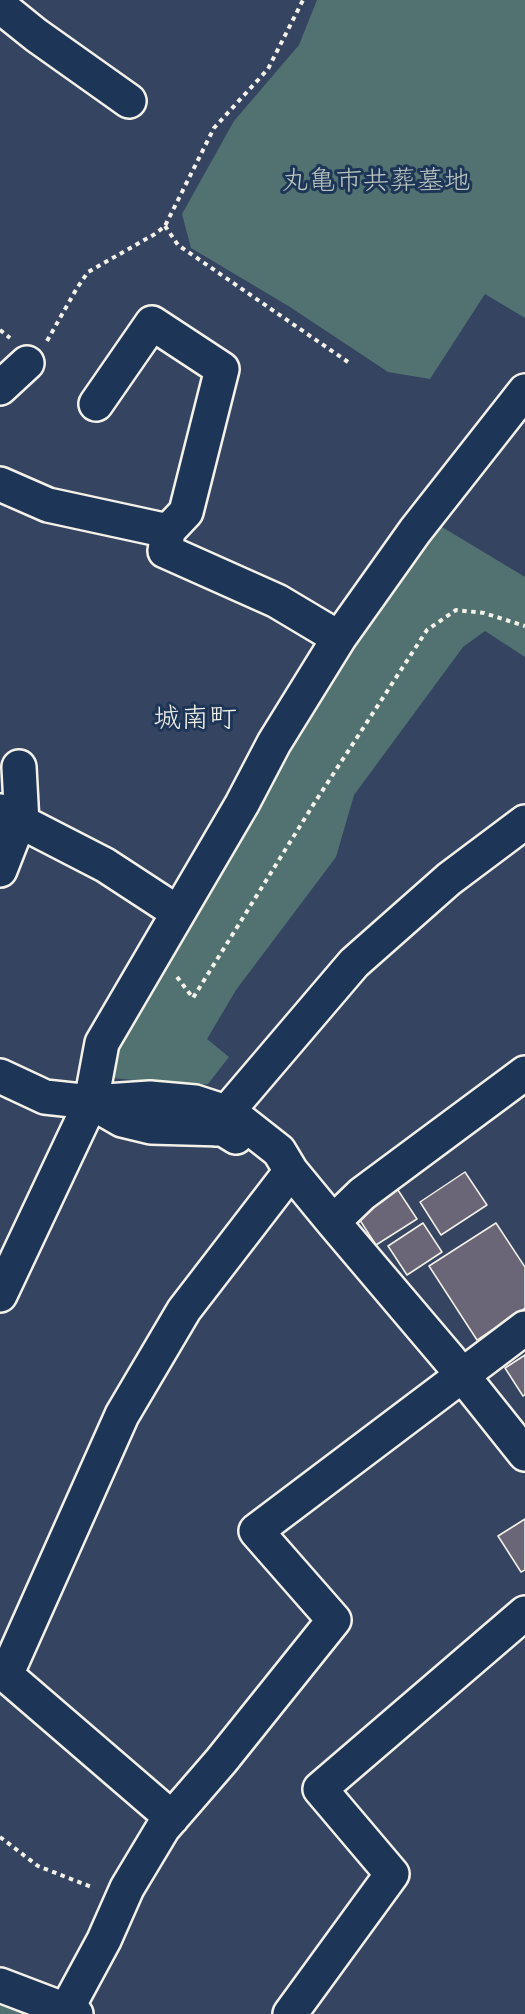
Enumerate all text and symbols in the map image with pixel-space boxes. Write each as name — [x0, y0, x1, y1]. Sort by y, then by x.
park label: 丸亀市共葬墓地 — [282, 169, 470, 201]
district label: 城南町 — [153, 705, 237, 739]

